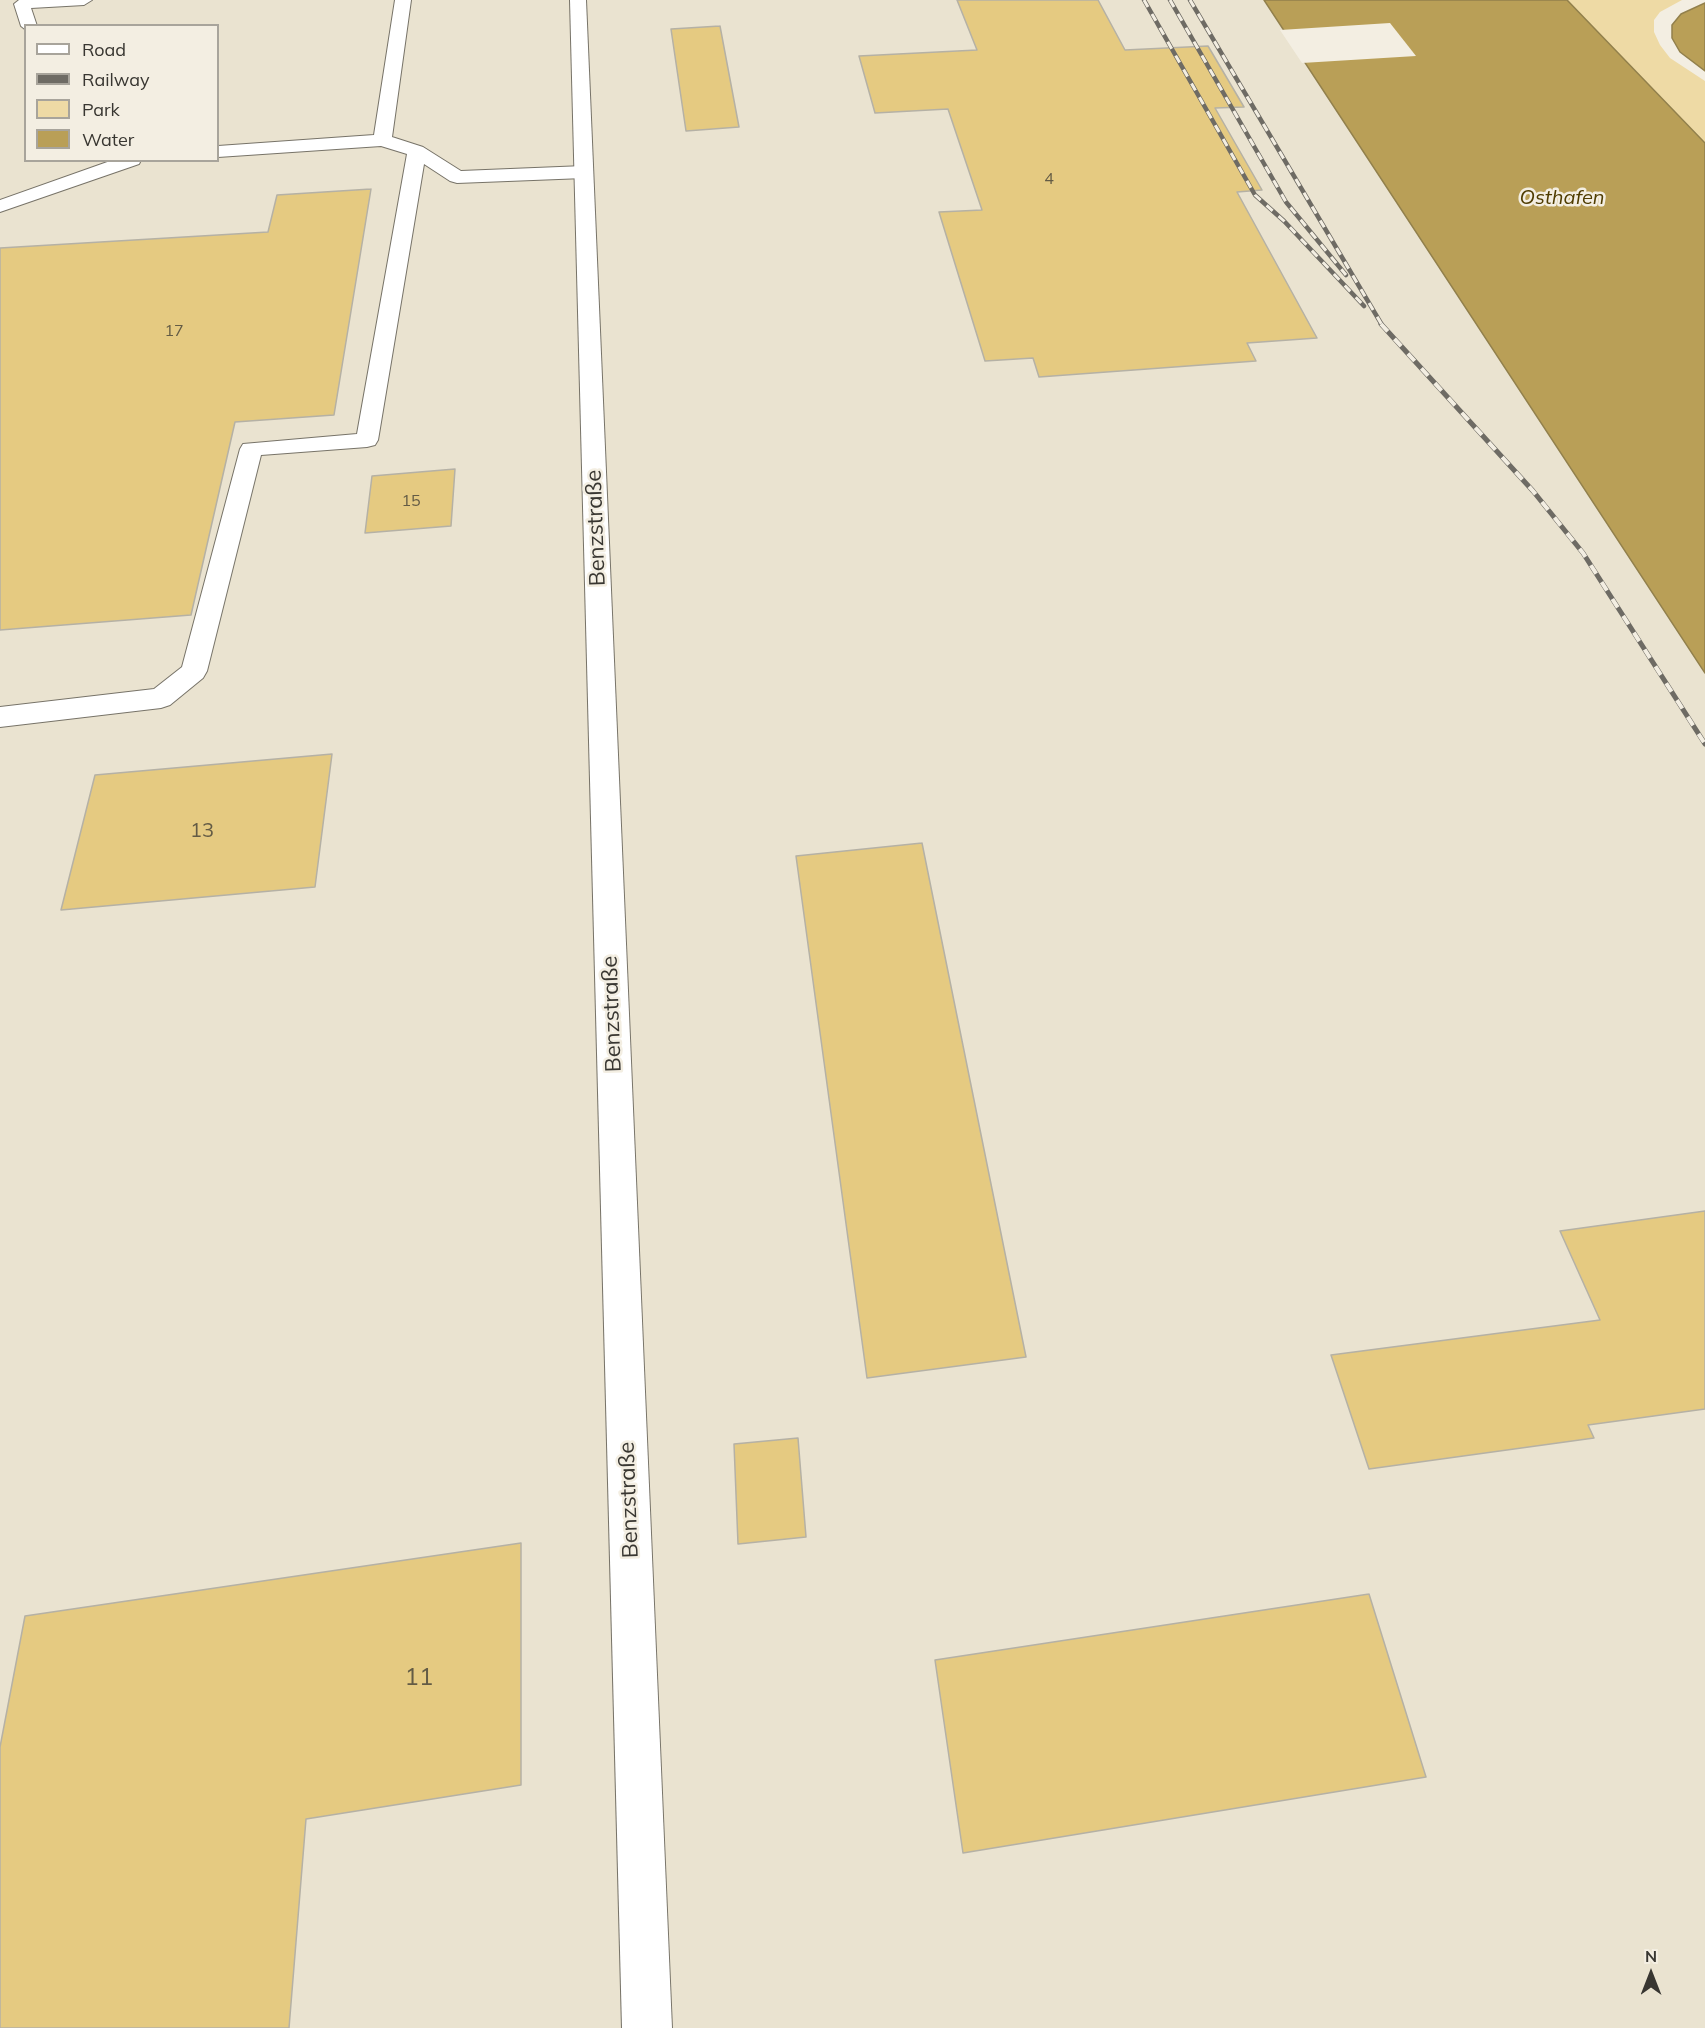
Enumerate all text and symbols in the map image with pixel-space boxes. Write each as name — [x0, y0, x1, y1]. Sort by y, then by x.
legend — [24, 24, 219, 162]
text: Road — [82, 38, 126, 61]
text: Railway — [82, 68, 150, 91]
text: Park — [82, 98, 120, 121]
text: Water — [82, 128, 134, 151]
house number: 4 — [1044, 169, 1054, 189]
water label: Osthafen — [1519, 186, 1605, 210]
house number: 17 — [164, 321, 184, 341]
street label: Benzstraße — [581, 469, 611, 587]
house number: 15 — [401, 491, 421, 511]
house number: 13 — [190, 819, 214, 843]
street label: Benzstraße — [597, 955, 627, 1073]
street label: Benzstraße — [614, 1441, 644, 1559]
house number: 11 — [405, 1664, 433, 1692]
north arrow — [1621, 1944, 1681, 2004]
text: N — [1645, 1946, 1657, 1966]

